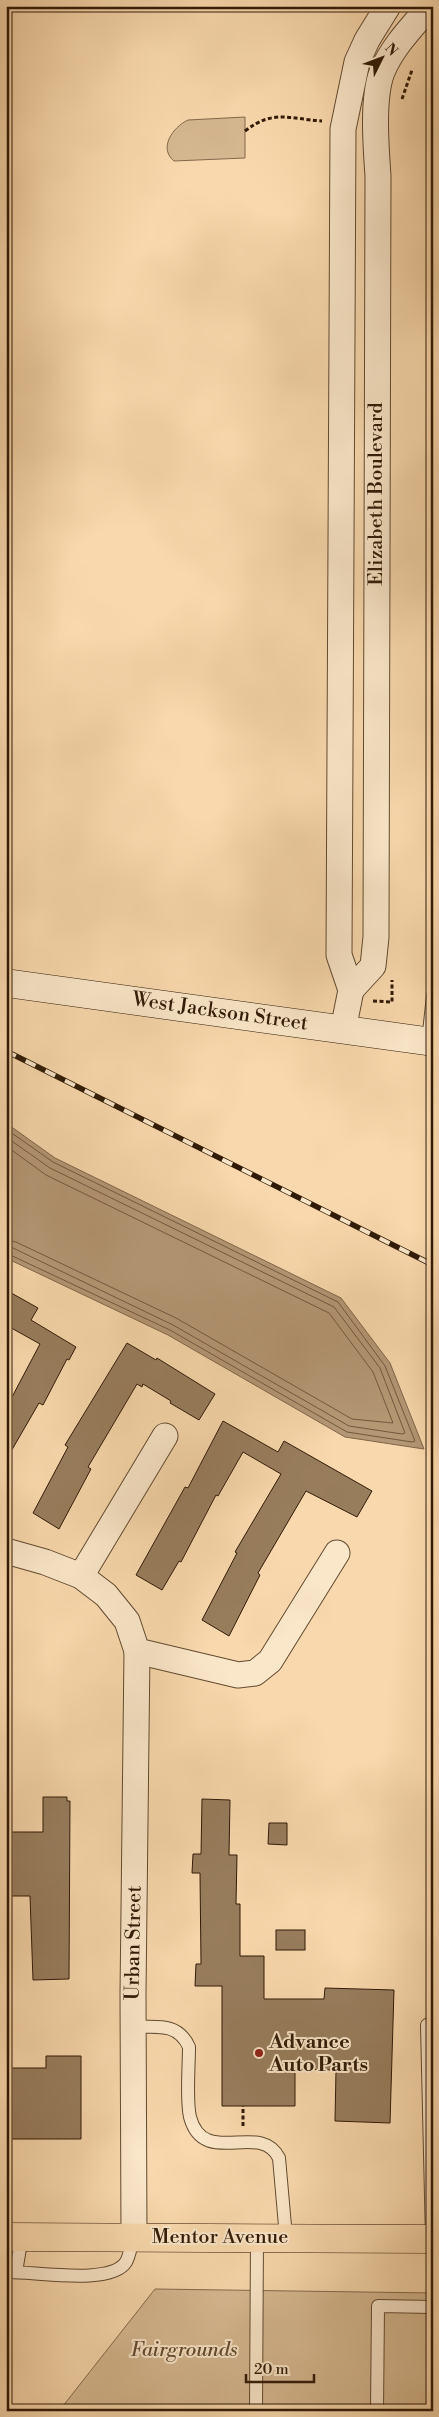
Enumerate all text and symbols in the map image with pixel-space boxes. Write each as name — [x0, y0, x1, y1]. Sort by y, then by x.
north arrow — [356, 32, 406, 82]
text: N — [381, 40, 401, 60]
street label: Elizabeth Boulevard — [364, 402, 389, 586]
street label: West Jackson Street — [129, 987, 310, 1037]
street label: Urban Street — [121, 1885, 147, 2001]
place label: Advance Auto Parts — [268, 2030, 368, 2078]
marker: Advance Auto Parts — [253, 2047, 265, 2059]
street label: Mentor Avenue — [152, 2225, 288, 2250]
park label: Fairgrounds — [131, 2338, 238, 2363]
scale bar — [246, 2352, 314, 2384]
text: 20 m — [254, 2360, 289, 2379]

